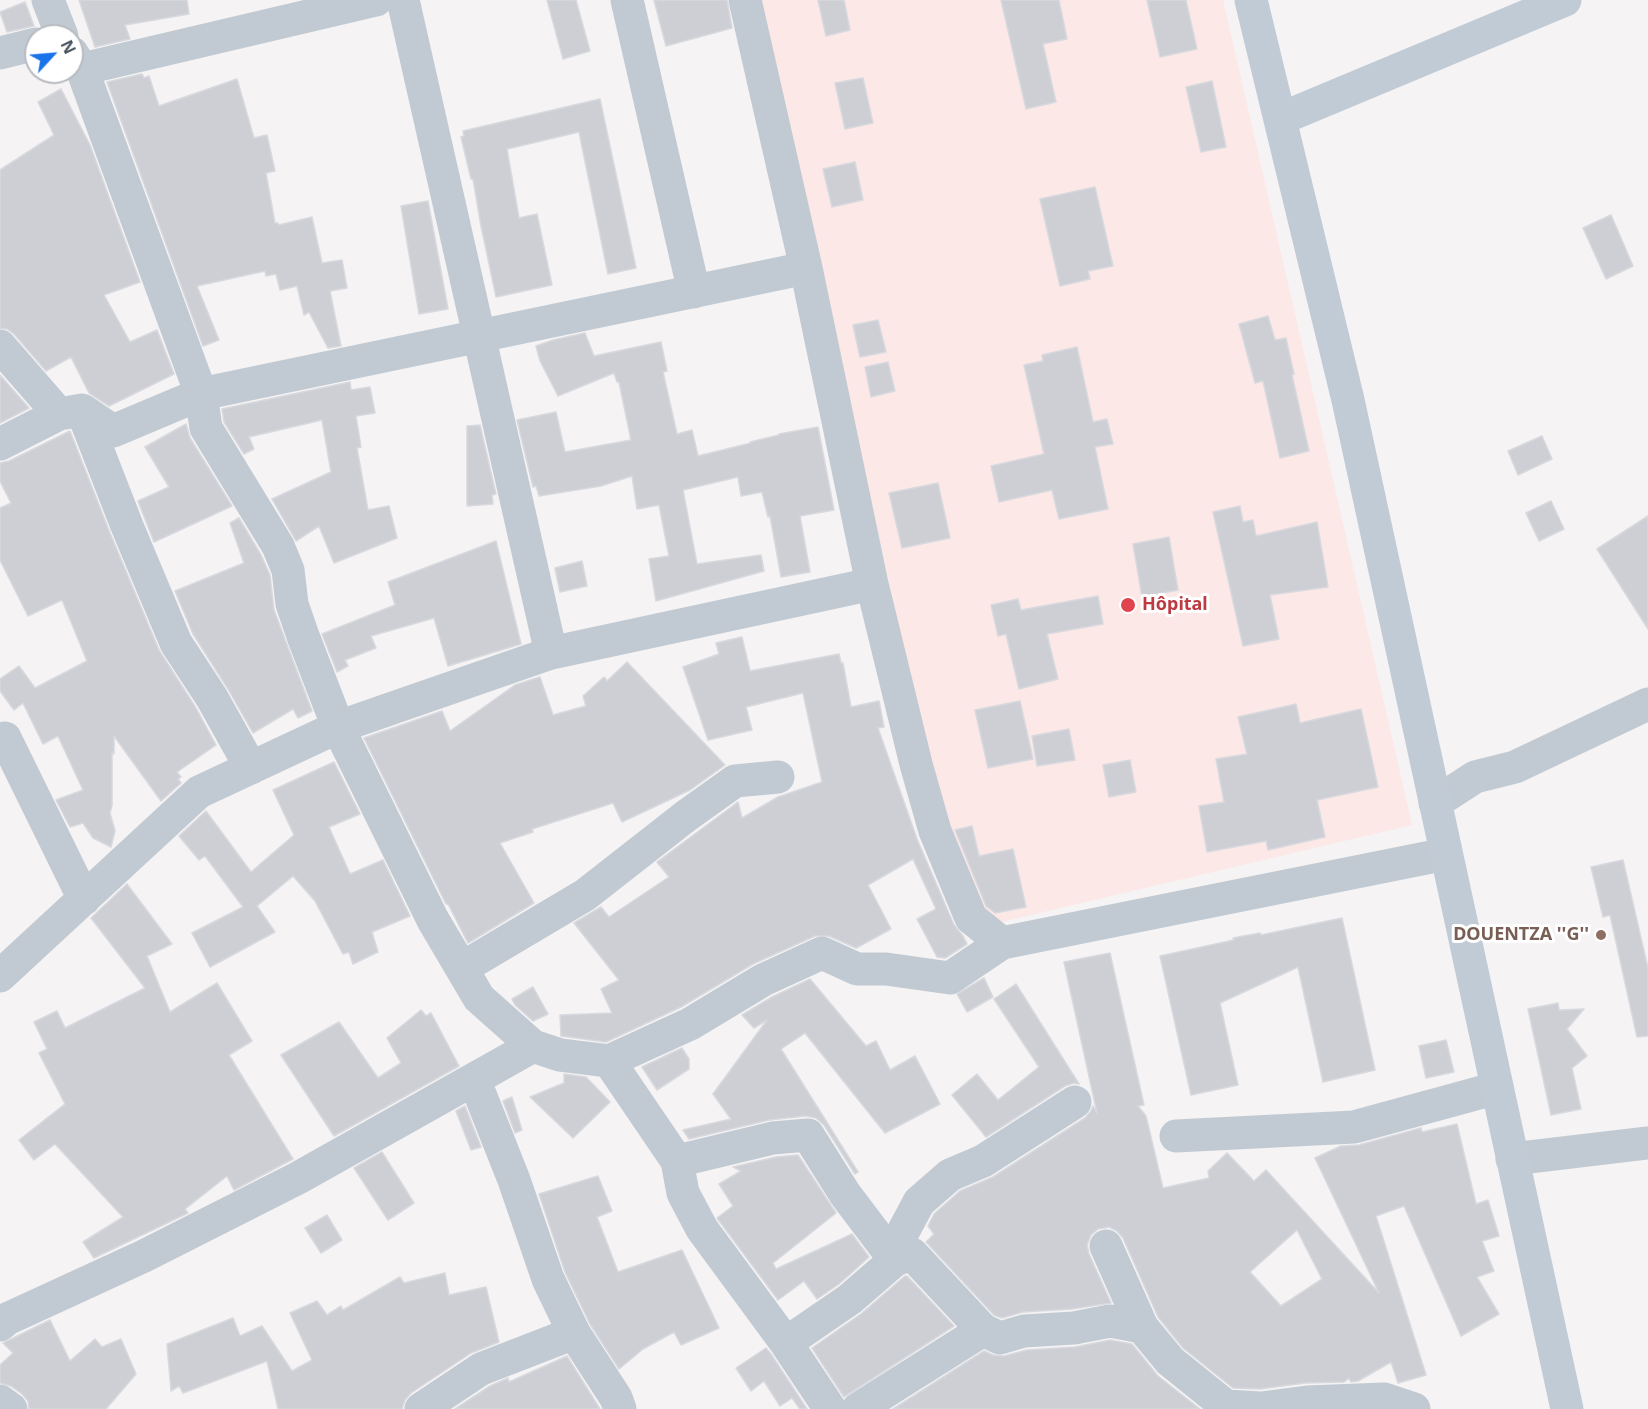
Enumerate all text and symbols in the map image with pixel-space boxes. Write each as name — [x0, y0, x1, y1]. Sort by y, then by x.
north arrow — [24, 24, 84, 84]
text: N — [56, 36, 81, 58]
place label: Hôpital — [1142, 594, 1208, 616]
marker: Hôpital — [1119, 596, 1137, 614]
place label: DOUENTZA ''G'' — [1453, 924, 1589, 946]
marker: DOUENTZA ''G'' — [1594, 928, 1608, 942]

